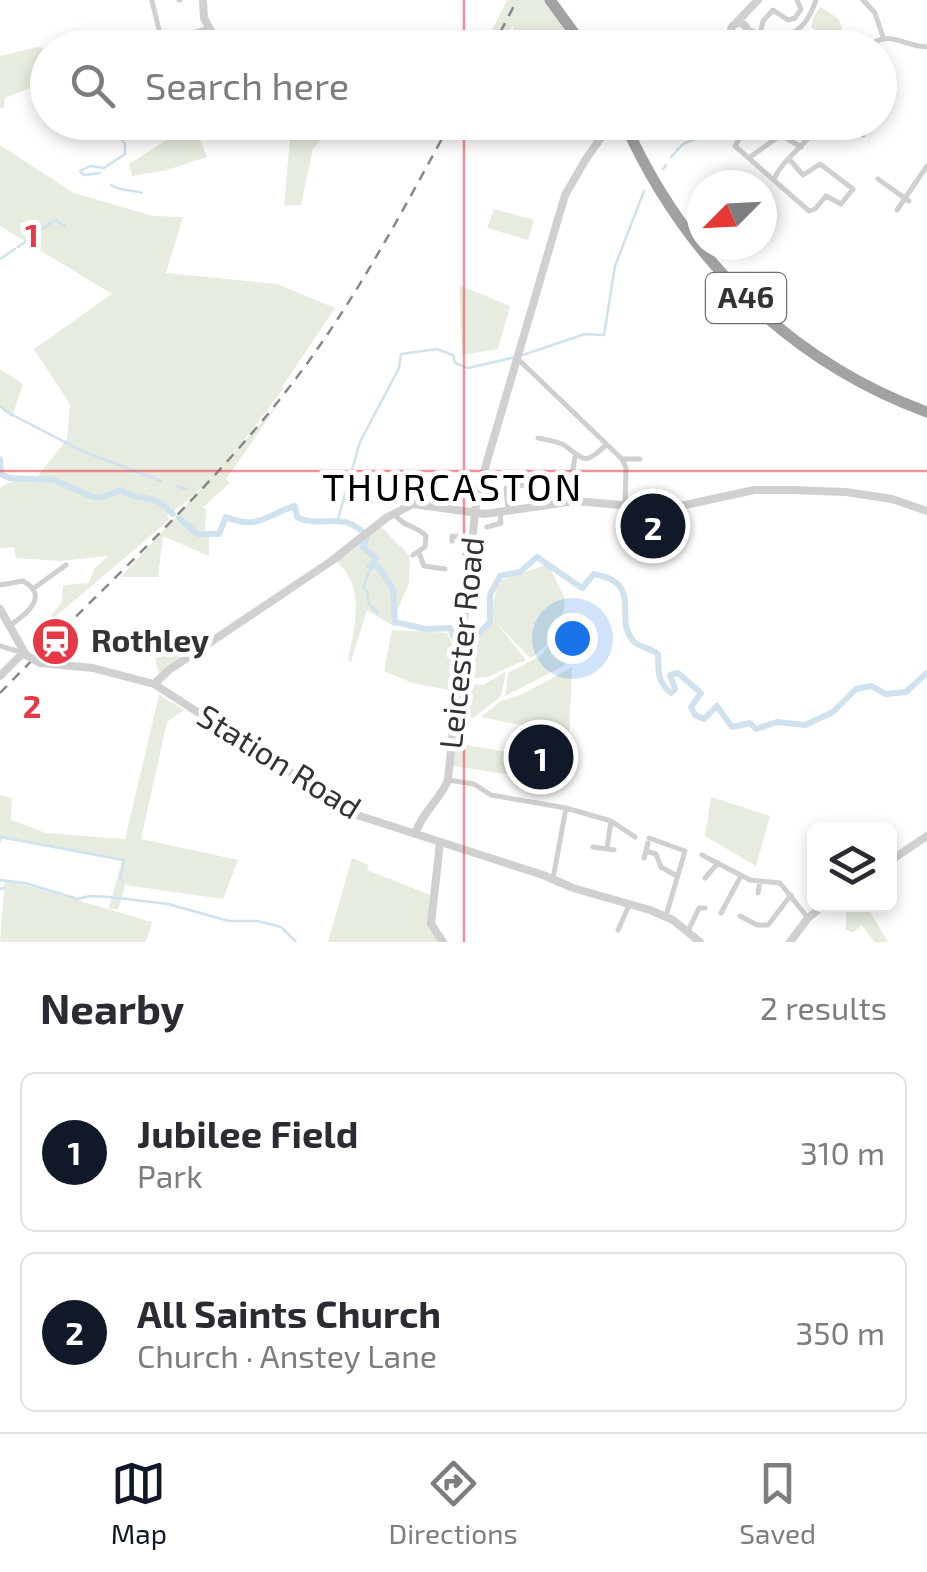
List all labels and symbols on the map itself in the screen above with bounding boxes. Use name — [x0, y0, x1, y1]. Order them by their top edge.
north arrow — [687, 170, 777, 260]
text: 1 — [25, 215, 39, 253]
road number: A46 — [706, 273, 786, 323]
district label: THURCASTON — [322, 463, 584, 509]
pin: 2 — [620, 488, 686, 564]
street label: Leicester Road — [430, 535, 490, 751]
your location — [547, 613, 598, 664]
station icon: Rothley — [30, 615, 82, 667]
place label: Rothley — [91, 620, 209, 659]
text: 2 — [23, 686, 41, 724]
street label: Station Road — [191, 695, 369, 826]
pin: 1 — [508, 720, 574, 794]

